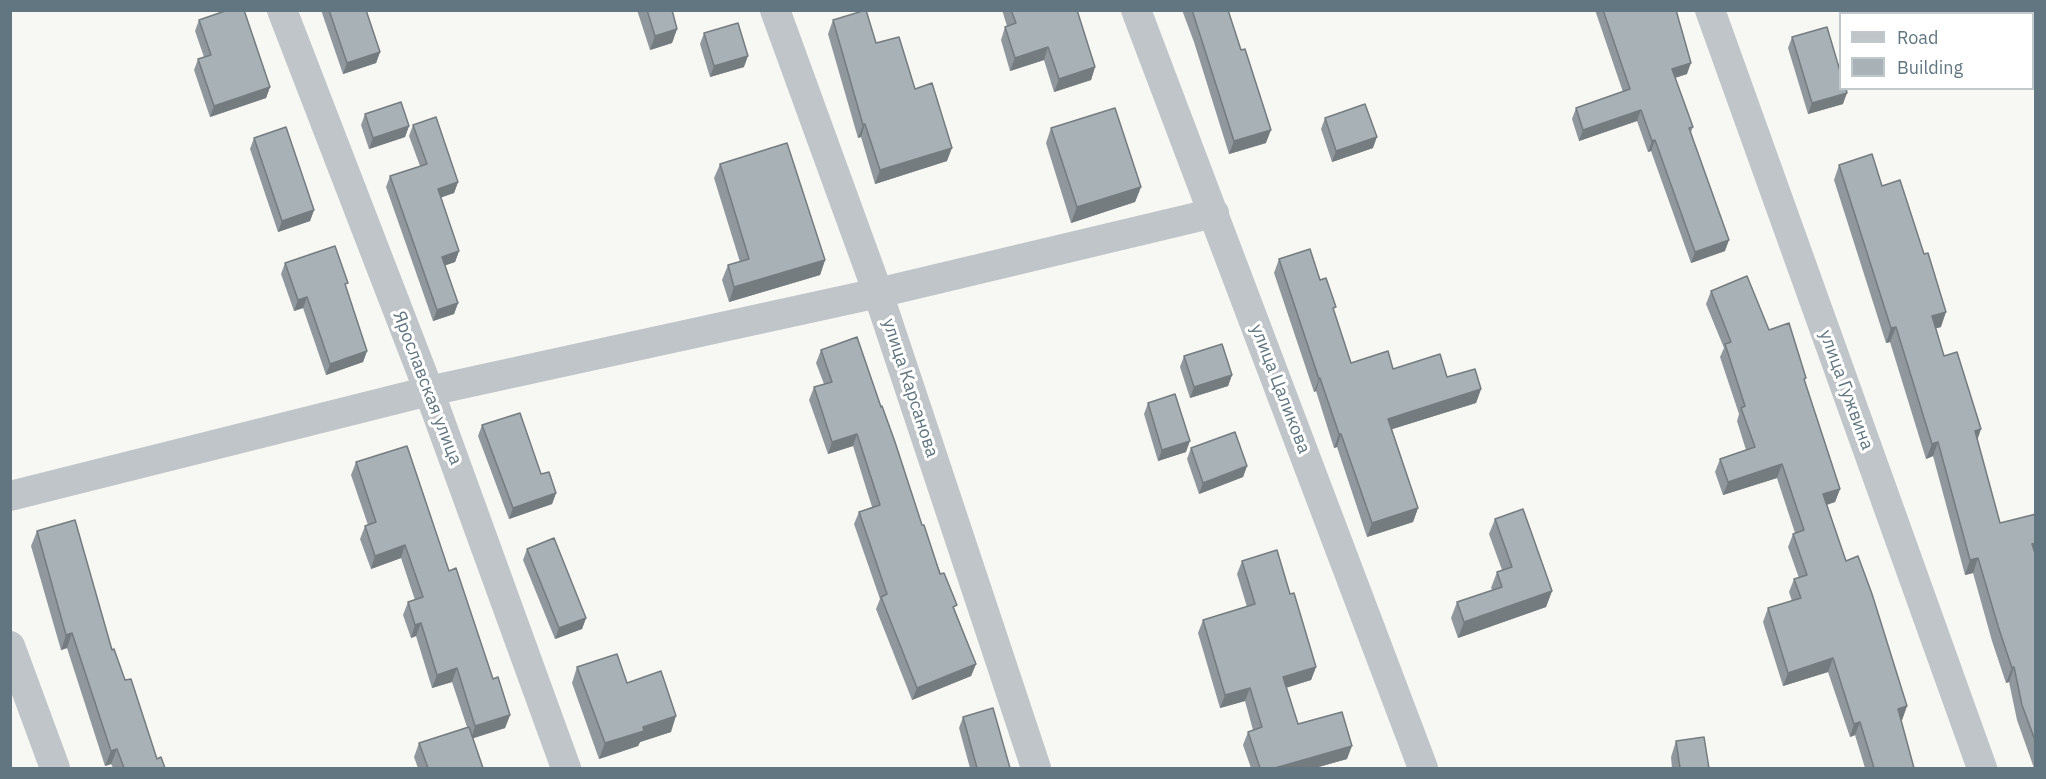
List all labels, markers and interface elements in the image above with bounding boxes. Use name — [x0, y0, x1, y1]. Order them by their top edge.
legend — [1839, 12, 2034, 90]
text: Road — [1897, 26, 1938, 49]
text: Building — [1897, 56, 1963, 79]
street label: Ярославская улица — [388, 308, 466, 468]
street label: улица Карсанова — [877, 316, 943, 460]
street label: улица Цаликова — [1245, 321, 1315, 457]
street label: улица Гужвина — [1814, 327, 1878, 453]

